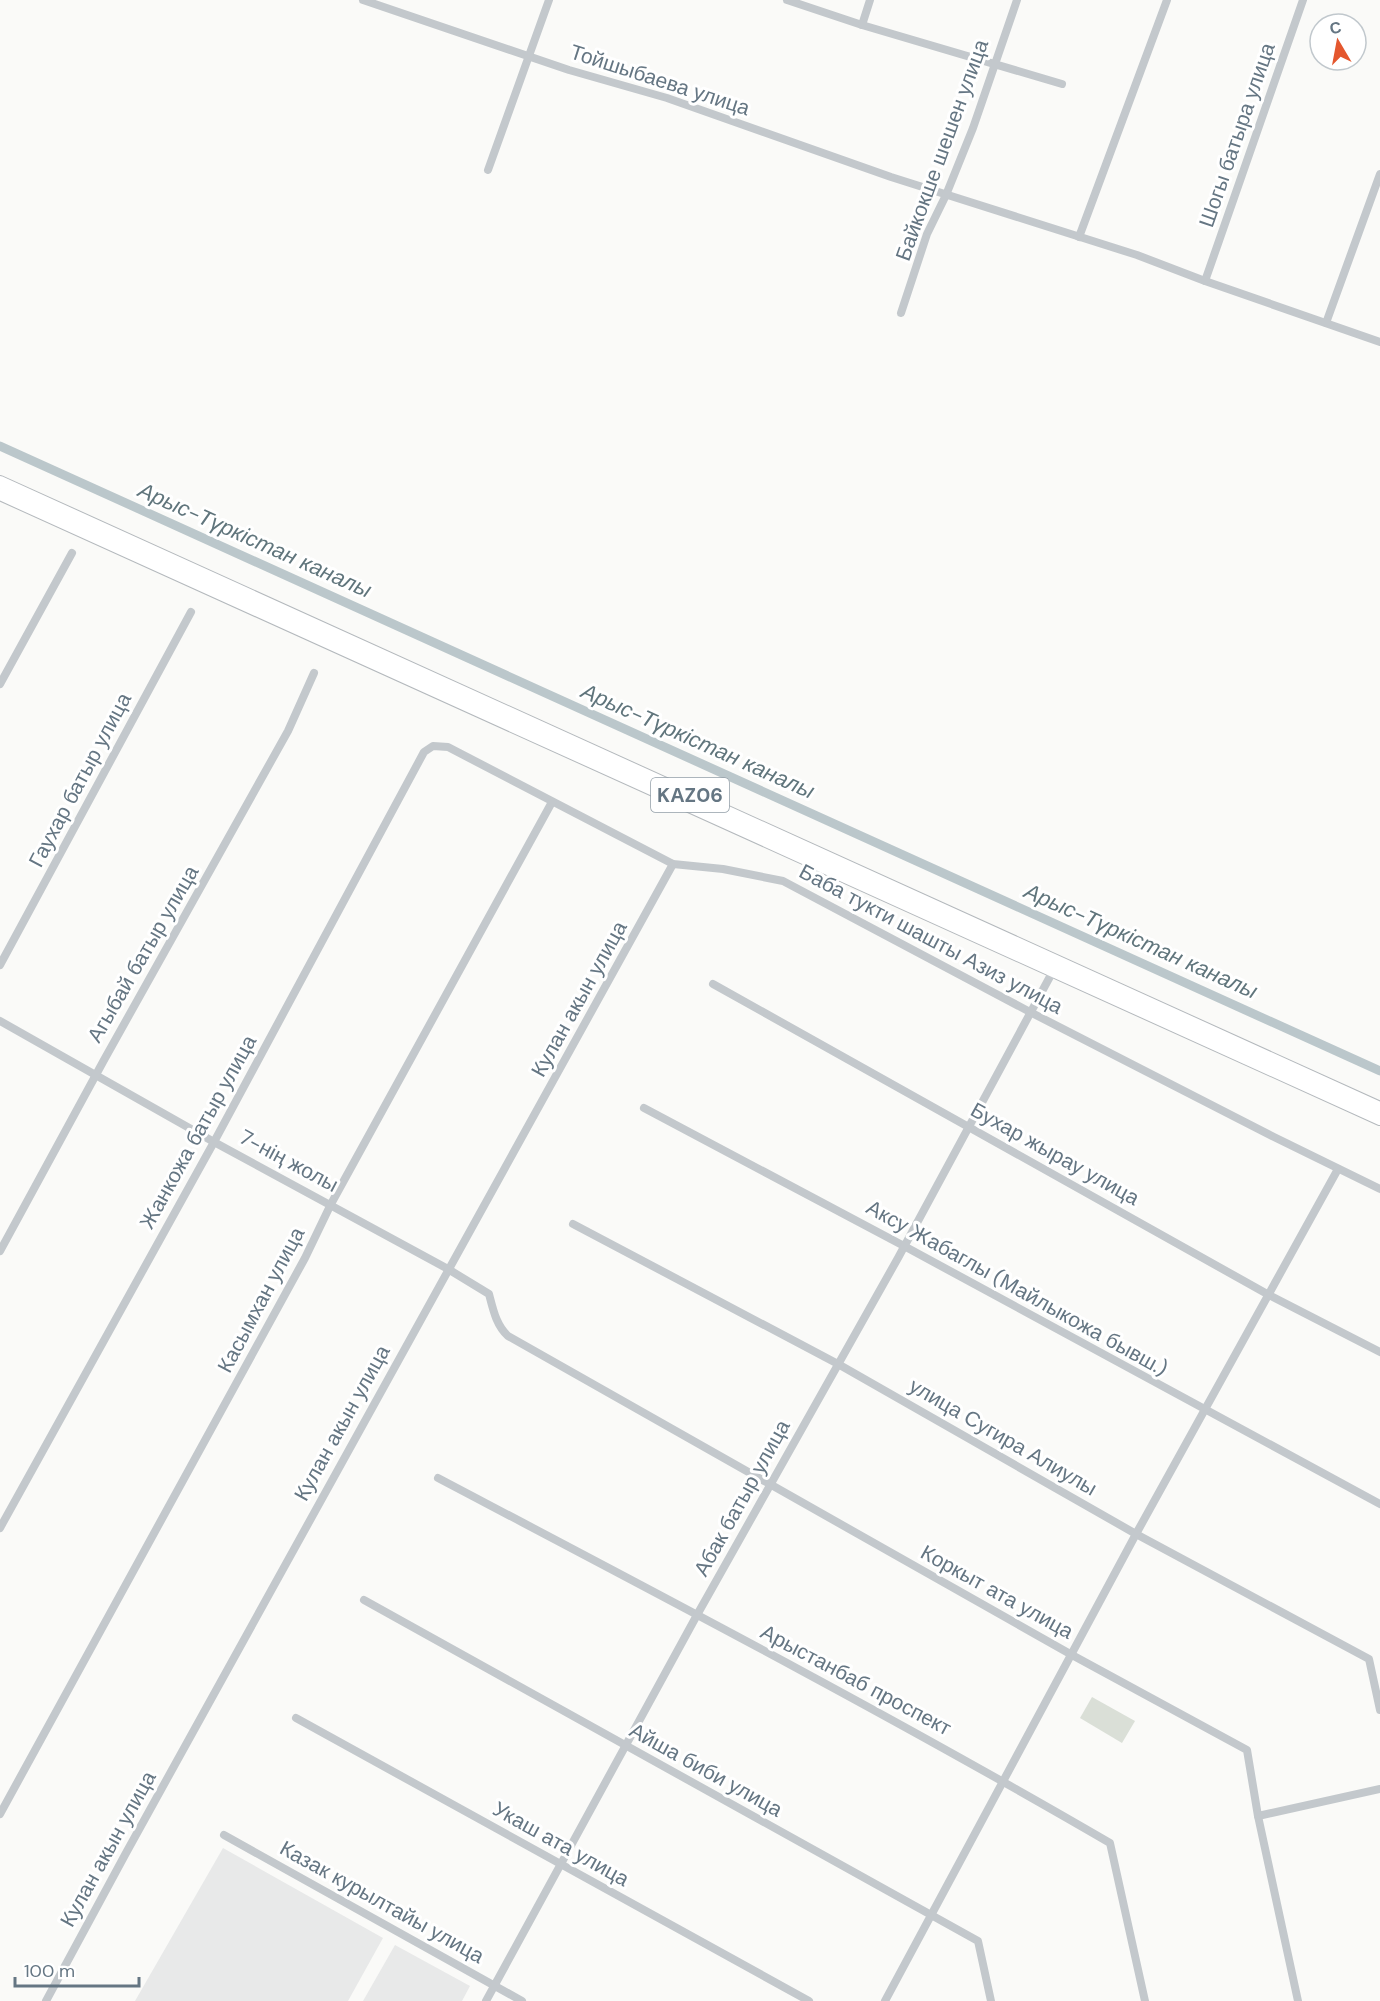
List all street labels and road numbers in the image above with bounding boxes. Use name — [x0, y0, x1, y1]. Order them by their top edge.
street label: Байкокше шешен улица — [889, 35, 995, 265]
street label: Тойшыбаева улица — [567, 38, 754, 122]
street label: Шогы батыра улица — [1192, 39, 1282, 231]
street label: Гаухар батыр улица — [22, 688, 138, 872]
road number: KАZ06 — [651, 778, 729, 812]
street label: Баба тукти шашты Азиз улица — [794, 857, 1068, 1021]
street label: Агыбай батыр улица — [81, 860, 205, 1048]
street label: Кулан акын улица — [525, 916, 634, 1082]
street label: Жанкожа батыр улица — [133, 1030, 263, 1234]
street label: Бухар жырау улица — [966, 1096, 1145, 1212]
street label: 7-нің жолы — [235, 1123, 343, 1199]
street label: Аксу Жабаглы (Майлыкожа бывш.) — [861, 1193, 1173, 1383]
street label: Касымхан улица — [211, 1222, 311, 1378]
street label: Кулан акын улица — [288, 1340, 397, 1506]
street label: улица Сугира Алиулы — [904, 1372, 1102, 1502]
street label: Абак батыр улица — [687, 1415, 797, 1581]
street label: Коркыт ата улица — [916, 1538, 1079, 1646]
street label: Арыстанбаб проспект — [756, 1618, 957, 1742]
street label: Айша биби улица — [625, 1716, 788, 1824]
street label: Кулан акын улица — [54, 1766, 163, 1932]
street label: Укаш ата улица — [488, 1795, 634, 1893]
street label: Казак курылтайы улица — [275, 1834, 489, 1970]

